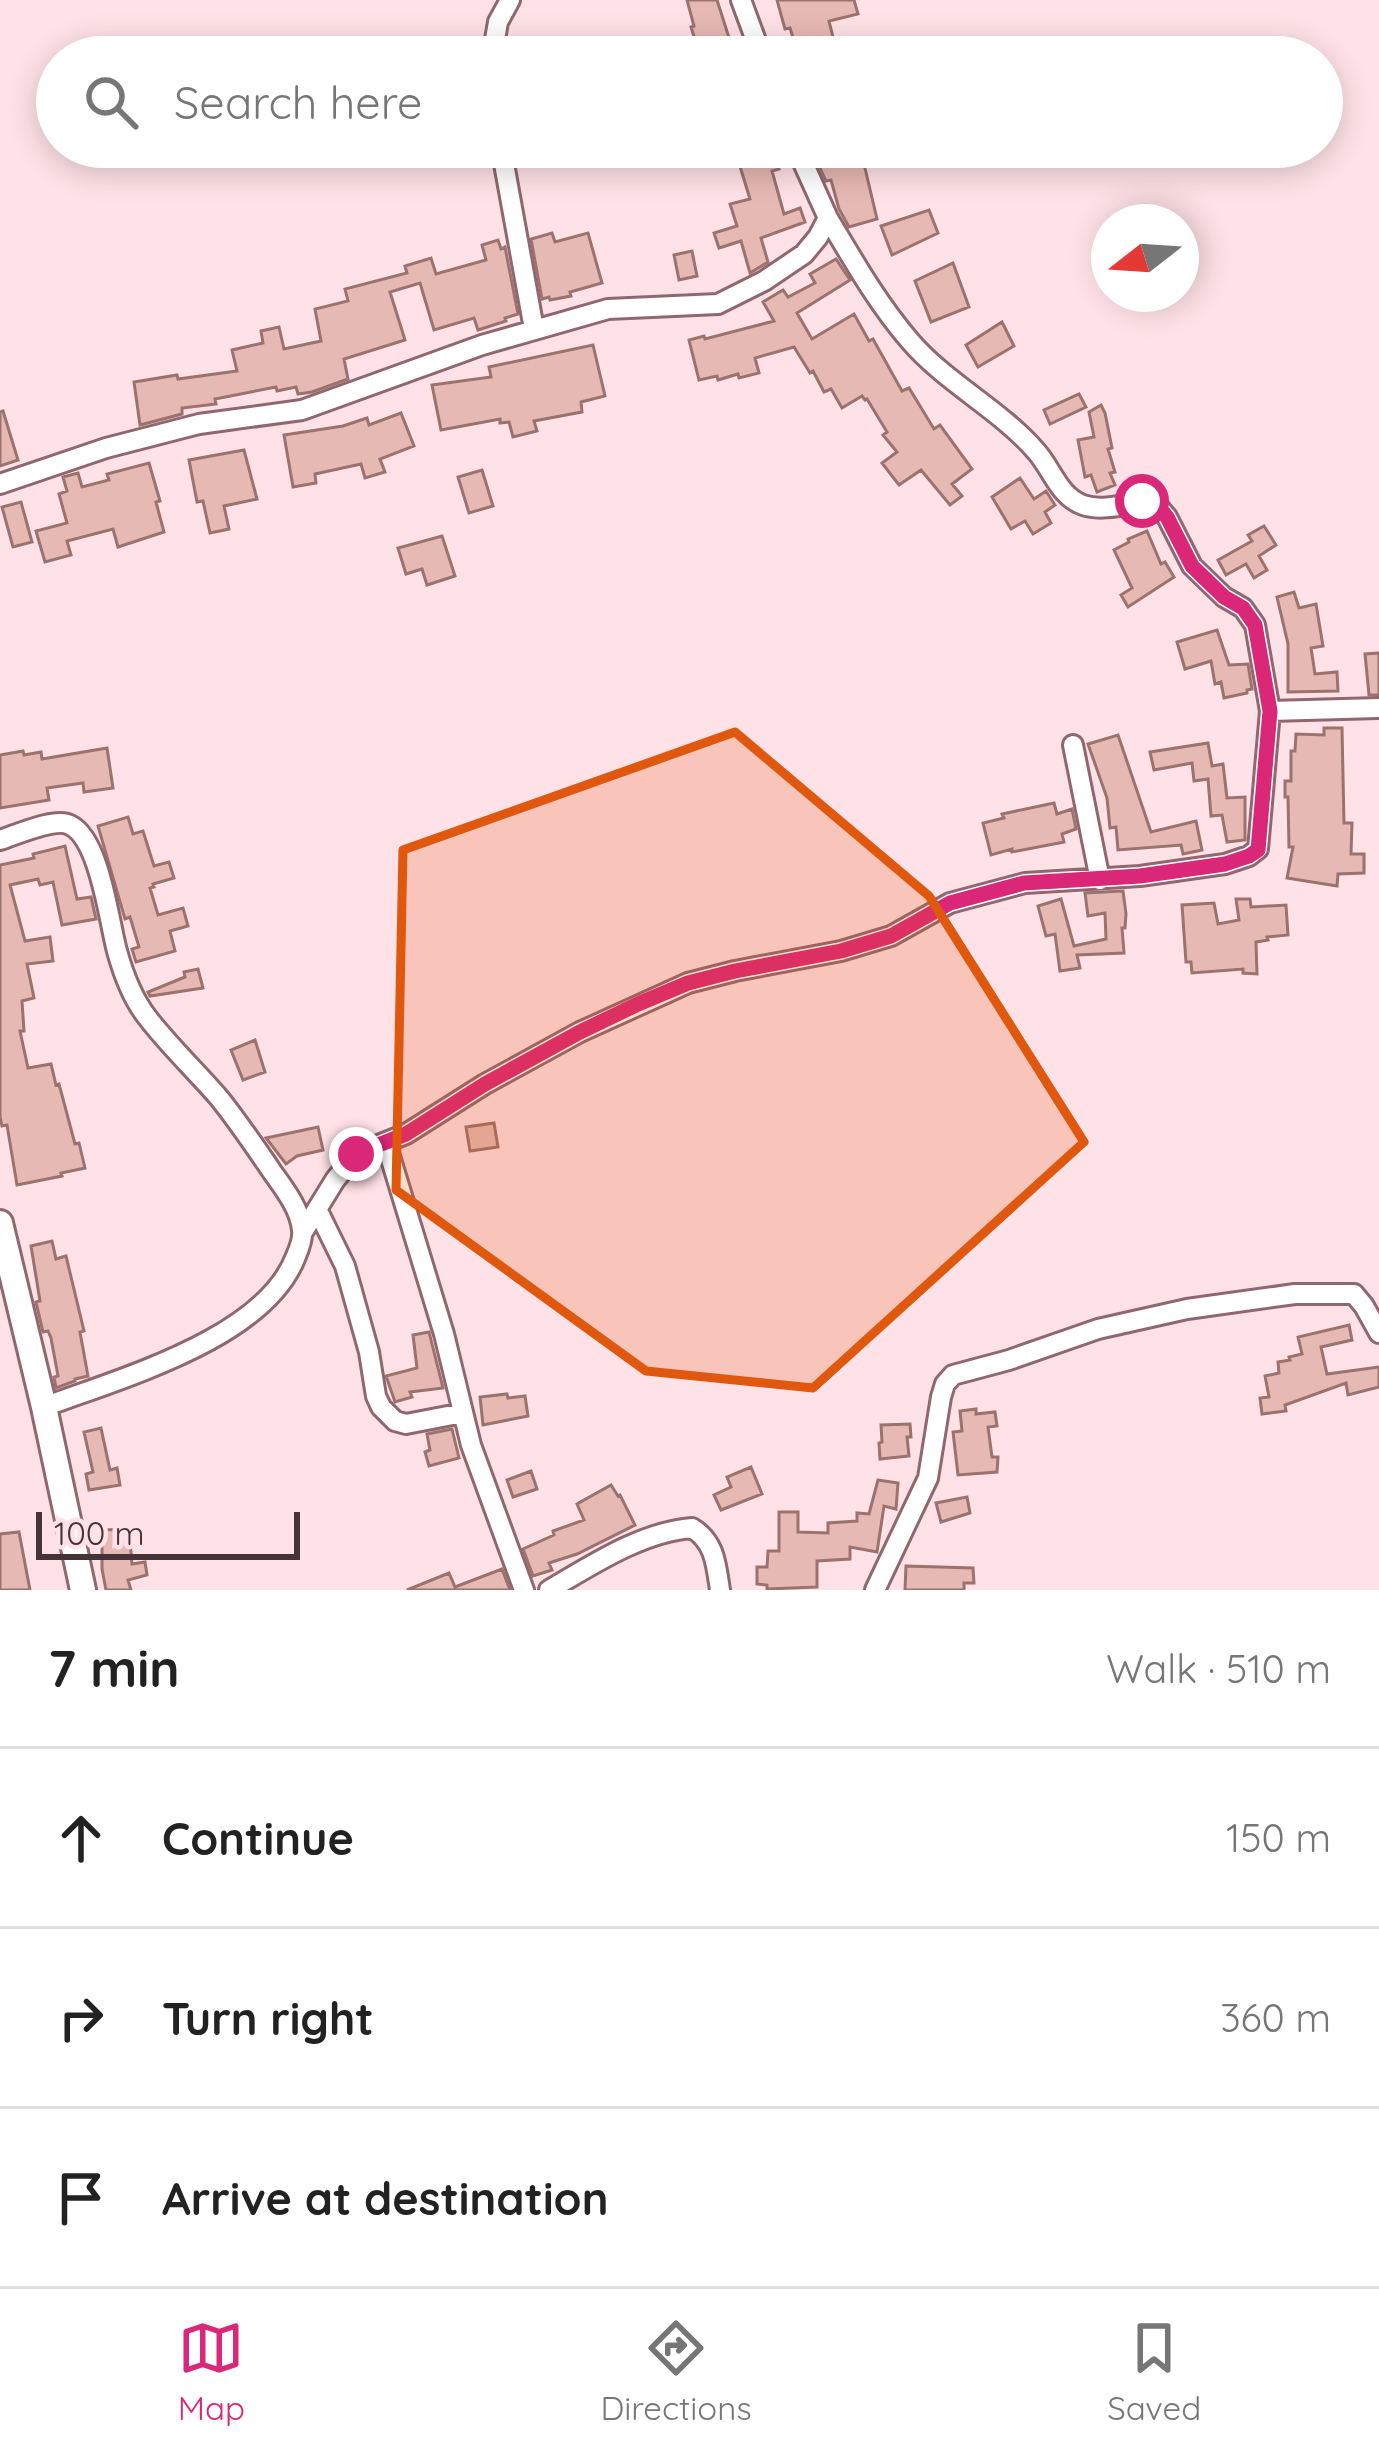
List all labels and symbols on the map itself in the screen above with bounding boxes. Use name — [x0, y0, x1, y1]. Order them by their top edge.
north arrow — [1091, 204, 1199, 312]
route start — [1115, 474, 1169, 528]
route end — [329, 1127, 383, 1181]
scale bar — [36, 1506, 300, 1559]

